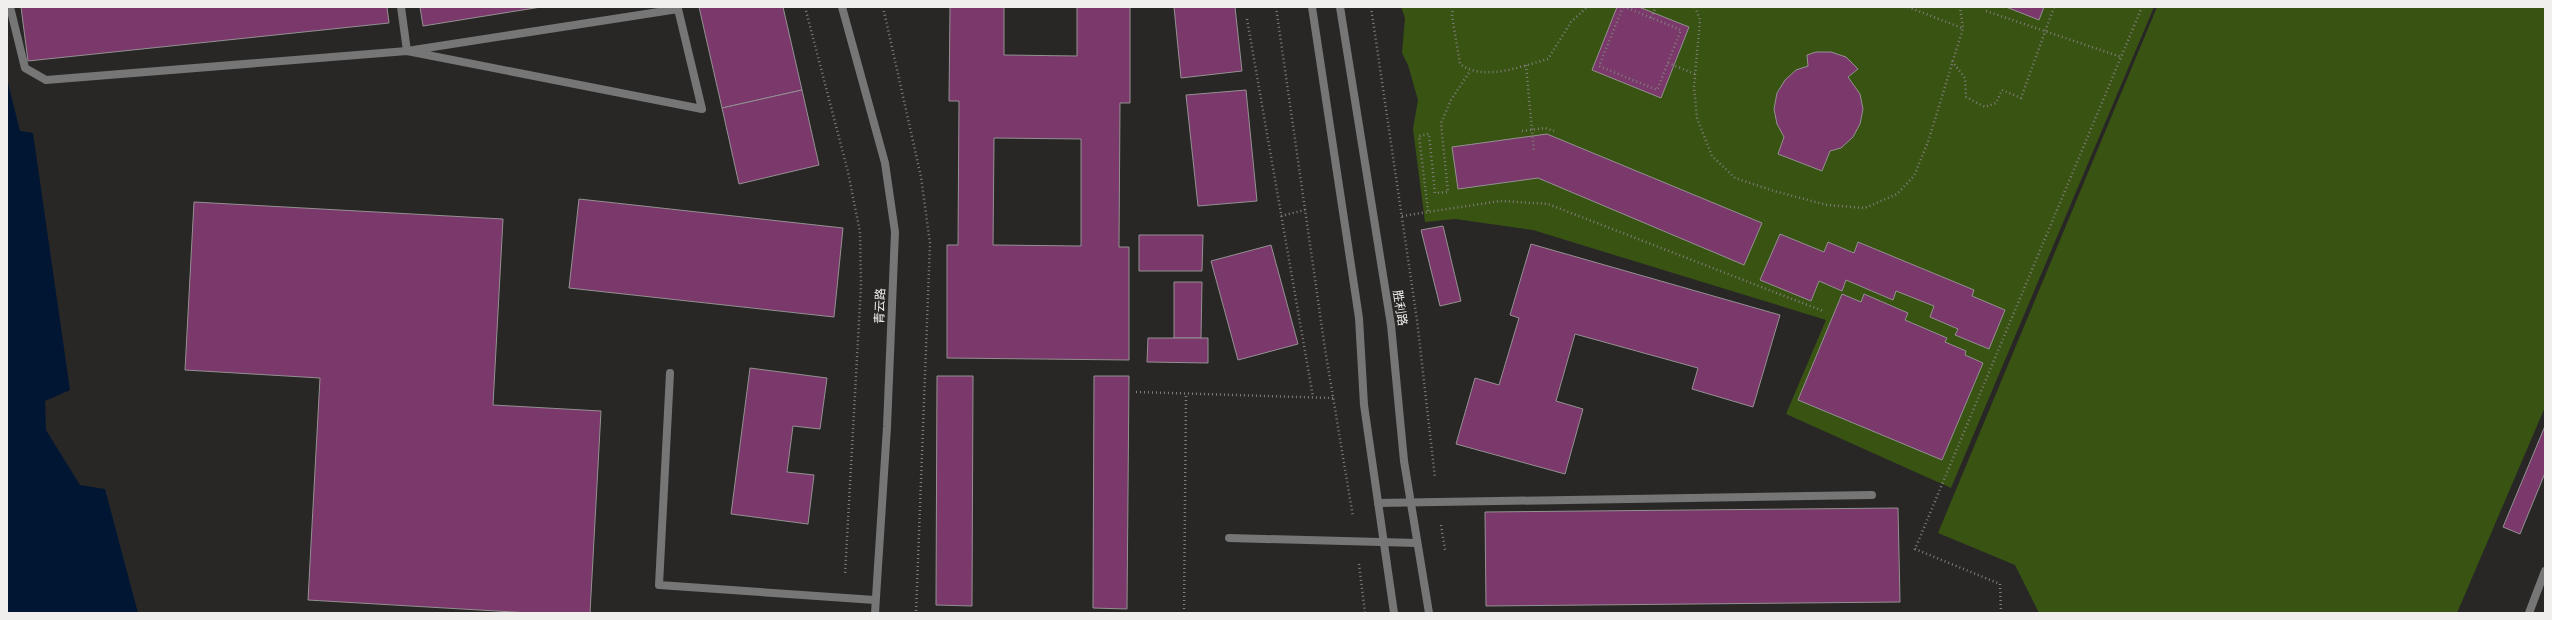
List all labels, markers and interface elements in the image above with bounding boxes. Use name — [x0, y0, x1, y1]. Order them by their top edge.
street label: 青云路 — [872, 288, 888, 324]
street label: 胜利路 — [1390, 289, 1410, 327]

